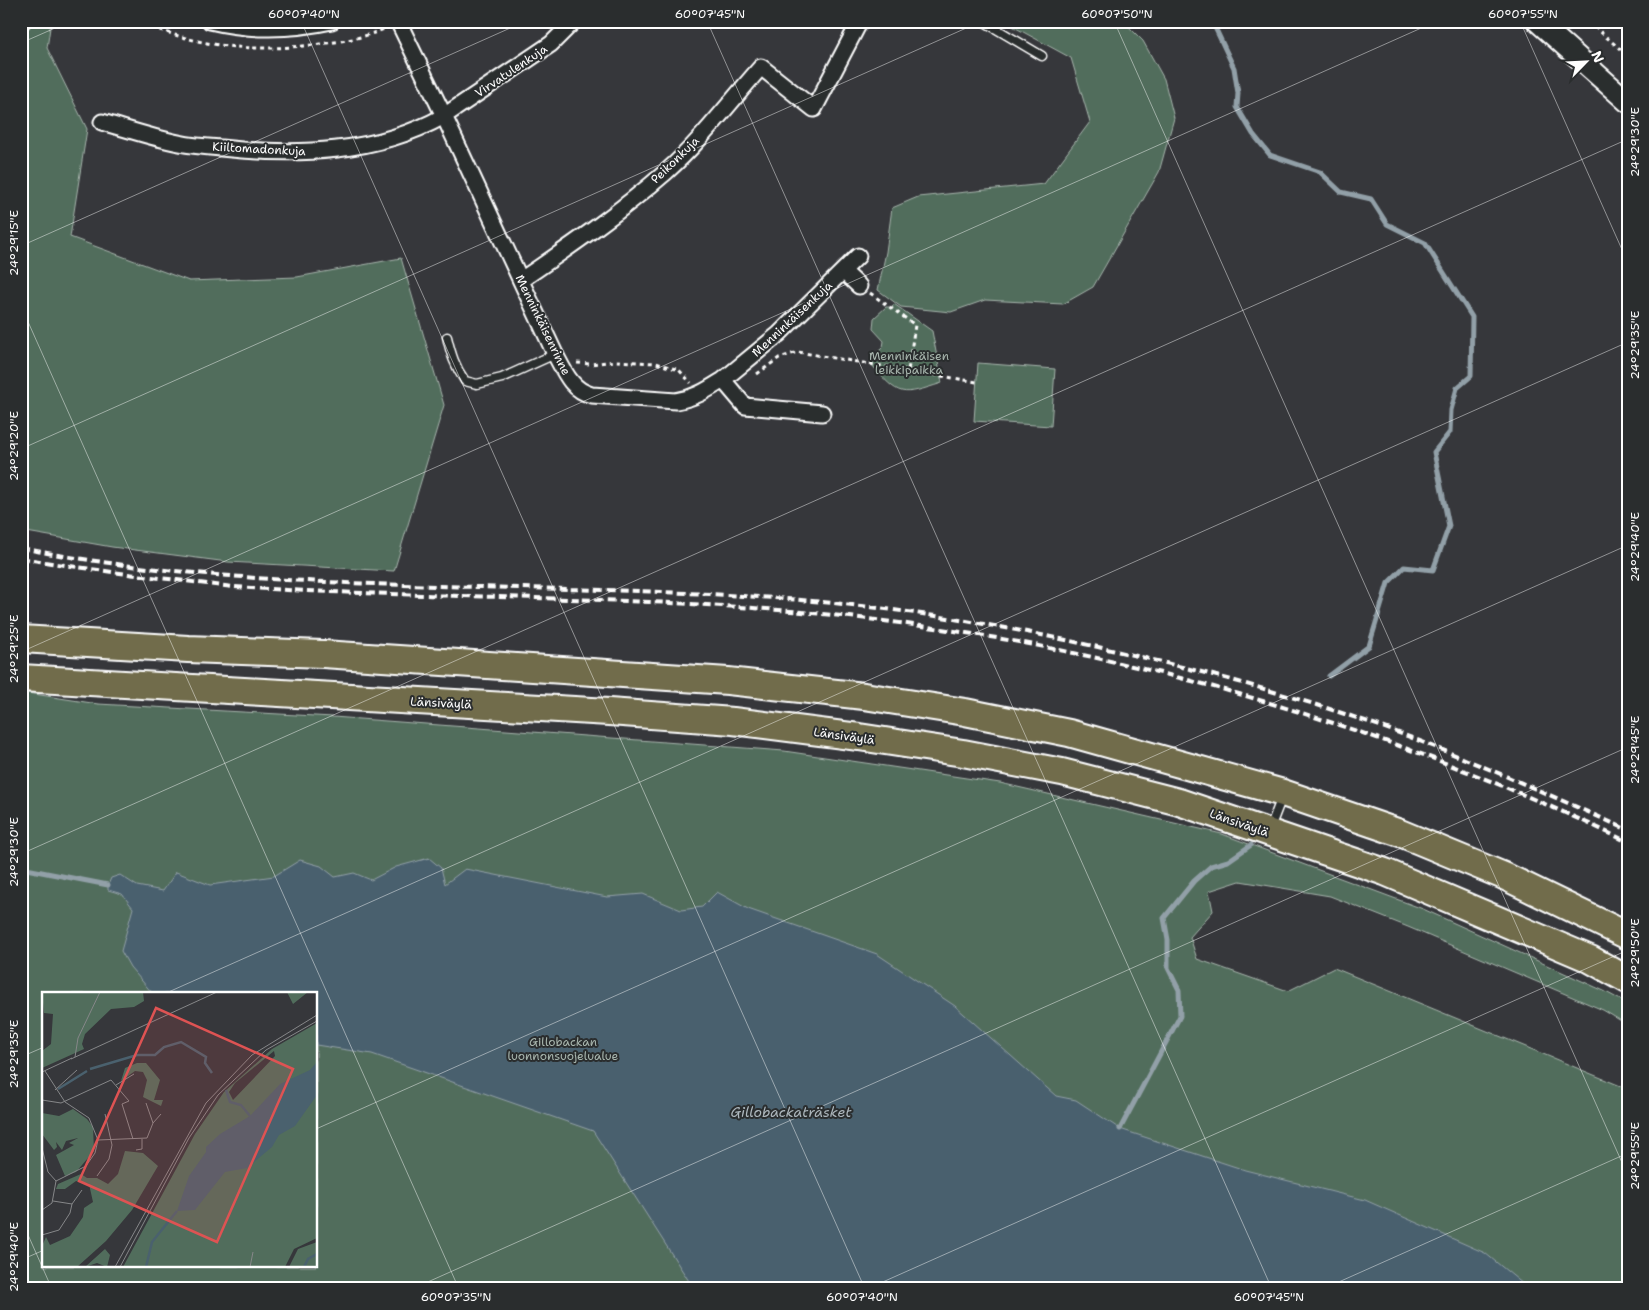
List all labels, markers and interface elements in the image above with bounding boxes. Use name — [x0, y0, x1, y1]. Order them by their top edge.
text: 60°07'40"N — [268, 6, 340, 22]
text: 60°07'45"N — [675, 6, 745, 22]
text: 60°07'50"N — [1081, 6, 1153, 22]
text: 60°07'55"N — [1488, 6, 1558, 22]
north arrow — [1562, 38, 1612, 88]
street label: Virvatulenkuja — [472, 41, 551, 101]
text: N — [1587, 48, 1608, 65]
text: 24°29'30"E — [1627, 107, 1643, 177]
street label: Peikonkuja — [647, 133, 703, 187]
street label: Kiiltomadonkuja — [212, 139, 307, 159]
text: 24°29'15"E — [6, 210, 22, 276]
street label: Menninkäisenrinne — [512, 272, 574, 378]
street label: Menninkäisenkuja — [748, 277, 836, 360]
text: 24°29'35"E — [1627, 311, 1643, 379]
park label: Menninkäisen leikkipaikka — [869, 348, 949, 378]
text: 24°29'20"E — [6, 411, 22, 481]
text: 24°29'40"E — [1627, 512, 1643, 582]
text: 24°29'25"E — [6, 615, 22, 683]
street label: Länsiväylä — [410, 693, 473, 713]
text: 24°29'45"E — [1627, 716, 1643, 784]
street label: Länsiväylä — [812, 724, 876, 748]
street label: Länsiväylä — [1207, 805, 1271, 841]
text: 24°29'30"E — [6, 817, 22, 887]
text: 24°29'50"E — [1627, 918, 1643, 988]
inset map — [42, 992, 318, 1268]
text: 24°29'35"E — [6, 1020, 22, 1088]
park label: Gillobackan luonnonsuojelualue — [508, 1034, 619, 1064]
water label: Gillobackaträsket — [730, 1103, 852, 1121]
text: 24°29'55"E — [1627, 1122, 1643, 1190]
text: 24°29'40"E — [6, 1222, 22, 1292]
text: 60°07'35"N — [421, 1289, 491, 1305]
text: 60°07'40"N — [826, 1289, 898, 1305]
text: 60°07'45"N — [1234, 1289, 1304, 1305]

